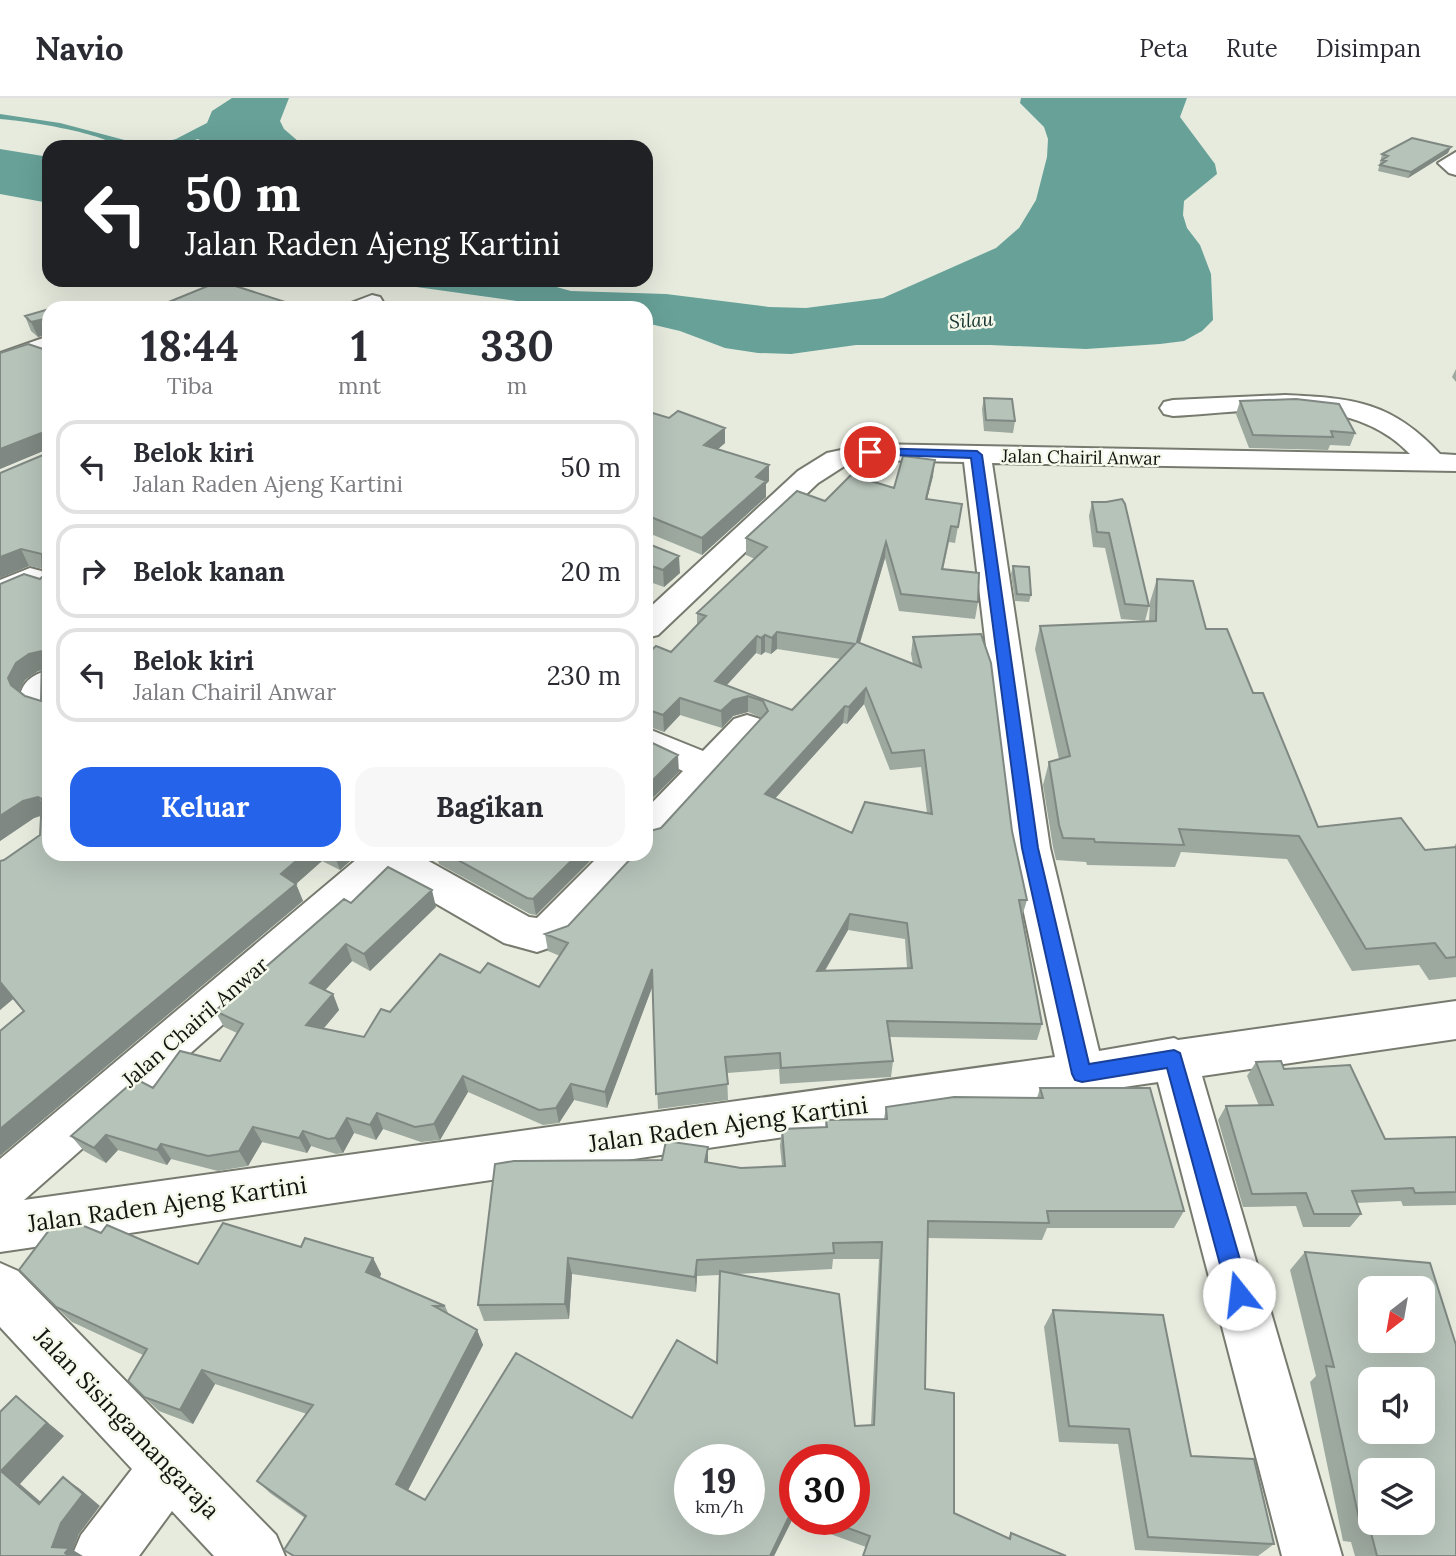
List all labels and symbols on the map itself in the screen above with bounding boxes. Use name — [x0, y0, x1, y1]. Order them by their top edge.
water label: Silau — [948, 306, 994, 334]
pin — [840, 422, 900, 482]
street label: Jalan Chairil Anwar — [1000, 444, 1161, 470]
street label: Jalan Chairil Anwar — [115, 951, 274, 1094]
street label: Jalan Raden Ajeng Kartini — [585, 1089, 870, 1159]
street label: Jalan Raden Ajeng Kartini — [24, 1169, 309, 1239]
position arrow — [1202, 1257, 1276, 1331]
north arrow — [1358, 1276, 1435, 1353]
street label: Jalan Sisingamangaraja — [27, 1320, 227, 1525]
speed limit sign: 30 — [779, 1444, 870, 1535]

